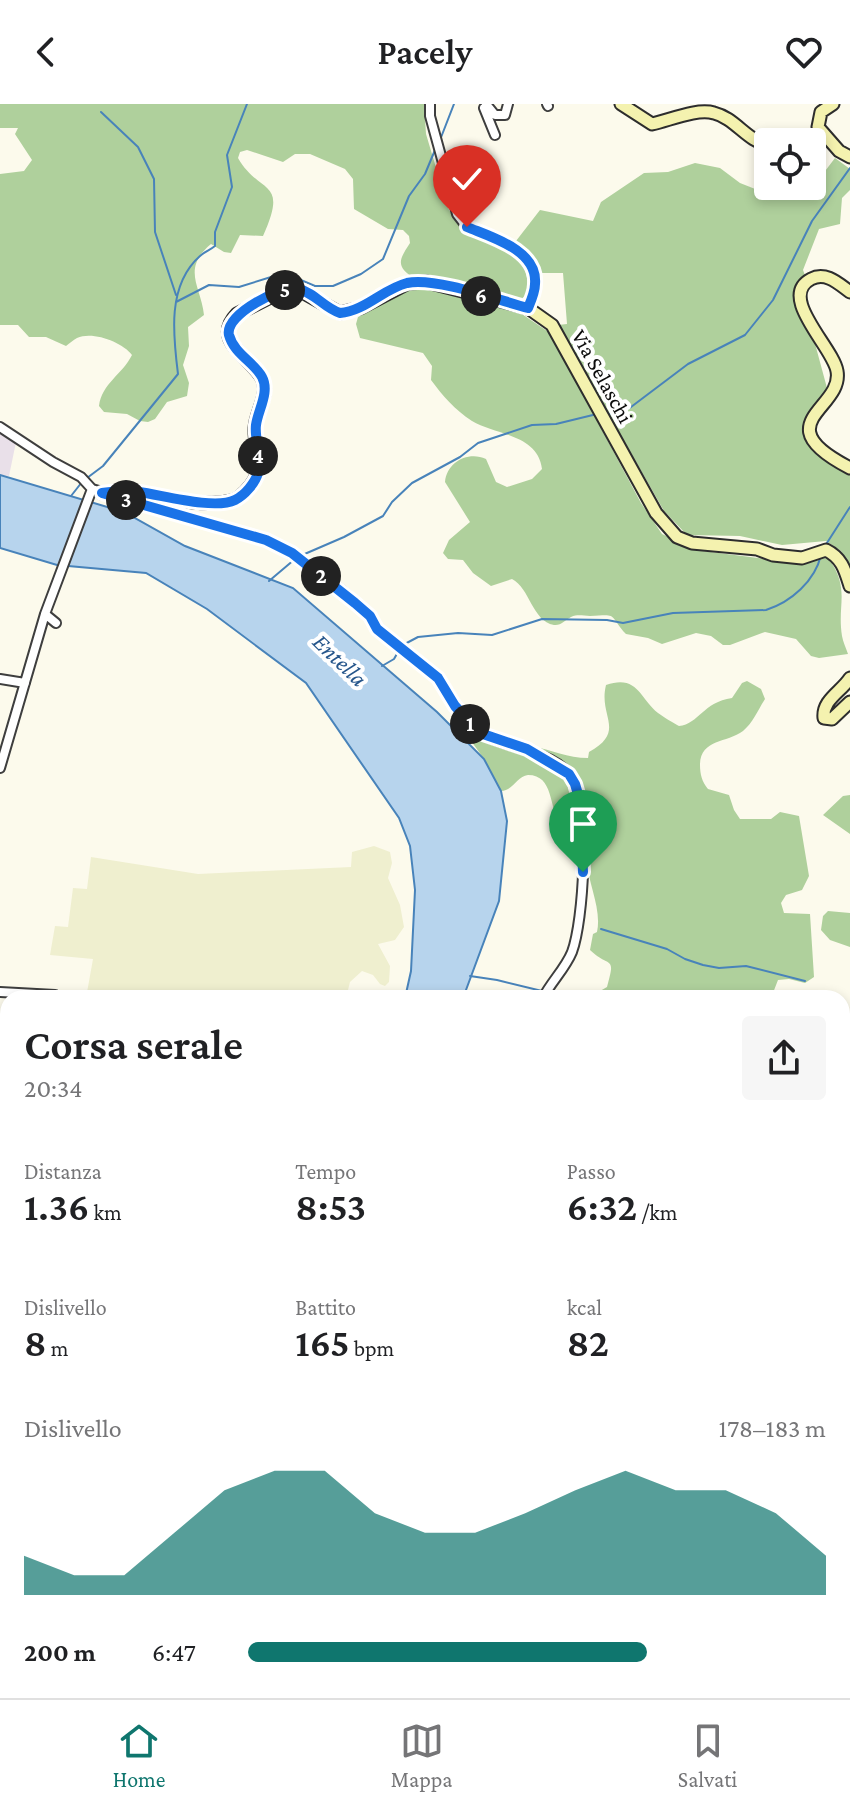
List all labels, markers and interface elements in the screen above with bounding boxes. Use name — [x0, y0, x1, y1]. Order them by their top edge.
icon: back — [24, 30, 68, 74]
icon: heart — [782, 30, 826, 74]
text: Pacely — [378, 32, 473, 72]
map controls — [754, 128, 826, 200]
button: locate — [754, 128, 826, 200]
pin — [433, 145, 501, 227]
icon: check — [445, 157, 489, 201]
pin: 5 — [265, 270, 305, 310]
pin: 6 — [461, 276, 501, 316]
text: 5 — [280, 277, 290, 302]
text: 6 — [475, 283, 487, 308]
street label: Via Selaschi — [567, 325, 639, 428]
pin: 4 — [238, 436, 278, 476]
text: 4 — [252, 443, 264, 468]
pin: 3 — [106, 480, 146, 520]
text: 3 — [121, 487, 131, 512]
pin: 2 — [301, 556, 341, 596]
text: 2 — [315, 563, 327, 588]
water label: Entella — [308, 628, 373, 692]
pin: 1 — [450, 704, 490, 744]
text: 1 — [466, 711, 474, 736]
pin — [549, 790, 617, 872]
icon: arrive — [561, 802, 605, 846]
button: share — [742, 1016, 826, 1100]
text: Corsa serale — [24, 1020, 243, 1068]
text: 20:34 — [24, 1074, 83, 1103]
text: Distanza — [24, 1159, 102, 1184]
text: Tempo — [295, 1159, 356, 1184]
text: Passo — [567, 1159, 616, 1184]
text: 1.36 — [24, 1184, 89, 1229]
text: 8:53 — [295, 1184, 366, 1229]
text: 6:32 — [567, 1184, 637, 1229]
text: km — [89, 1200, 122, 1225]
text: /km — [637, 1200, 677, 1225]
text: Dislivello — [24, 1295, 107, 1320]
text: Battito — [295, 1295, 356, 1320]
text: kcal — [567, 1295, 602, 1320]
text: 8 — [24, 1320, 47, 1365]
text: 165 — [295, 1320, 350, 1365]
text: 82 — [567, 1320, 609, 1365]
text: m — [47, 1336, 68, 1361]
text: bpm — [350, 1336, 394, 1361]
text: Dislivello — [24, 1414, 122, 1443]
text: 178–183 m — [719, 1414, 826, 1443]
text: 200 m — [24, 1638, 96, 1667]
text: 6:47 — [152, 1638, 196, 1667]
tab: Home — [113, 1719, 165, 1792]
tab: Mappa — [391, 1719, 452, 1792]
tab: Salvati — [678, 1719, 737, 1792]

